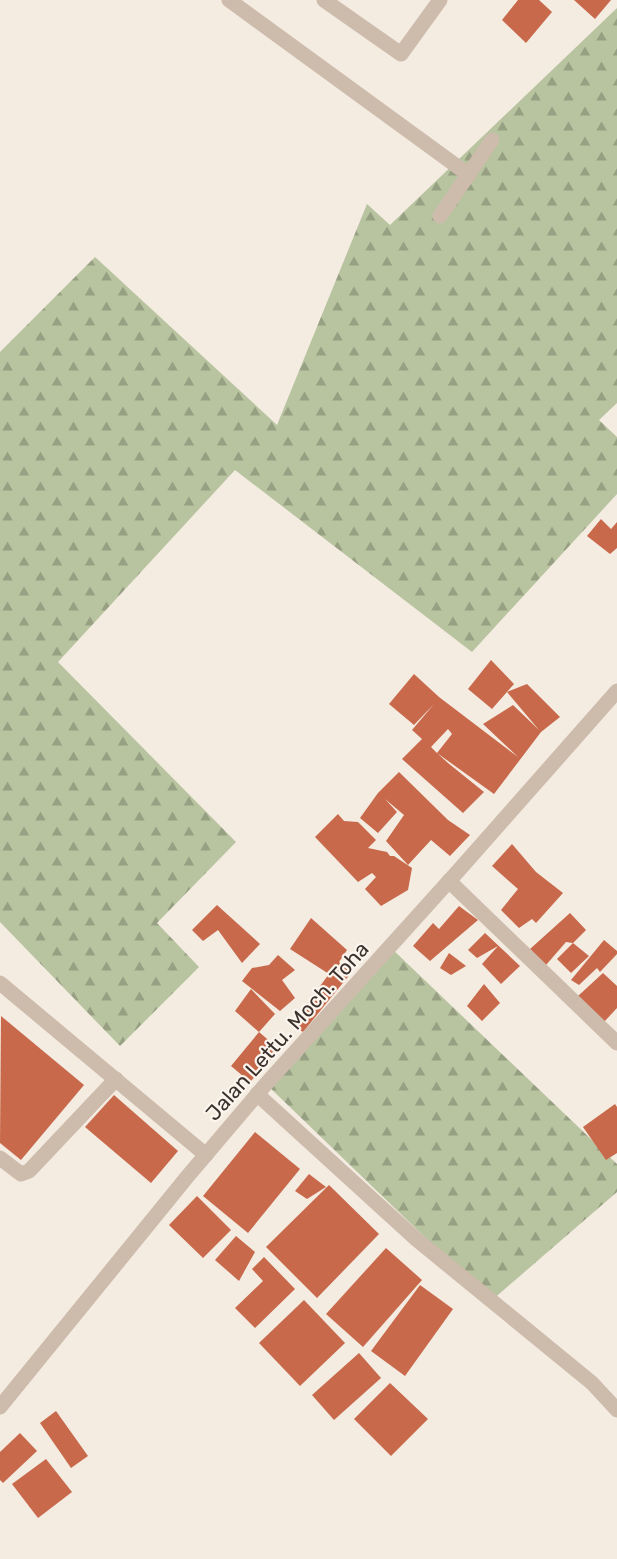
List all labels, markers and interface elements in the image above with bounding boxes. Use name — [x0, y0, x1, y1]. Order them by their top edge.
street label: Jalan Lettu. Moch. Toha — [200, 937, 374, 1125]

